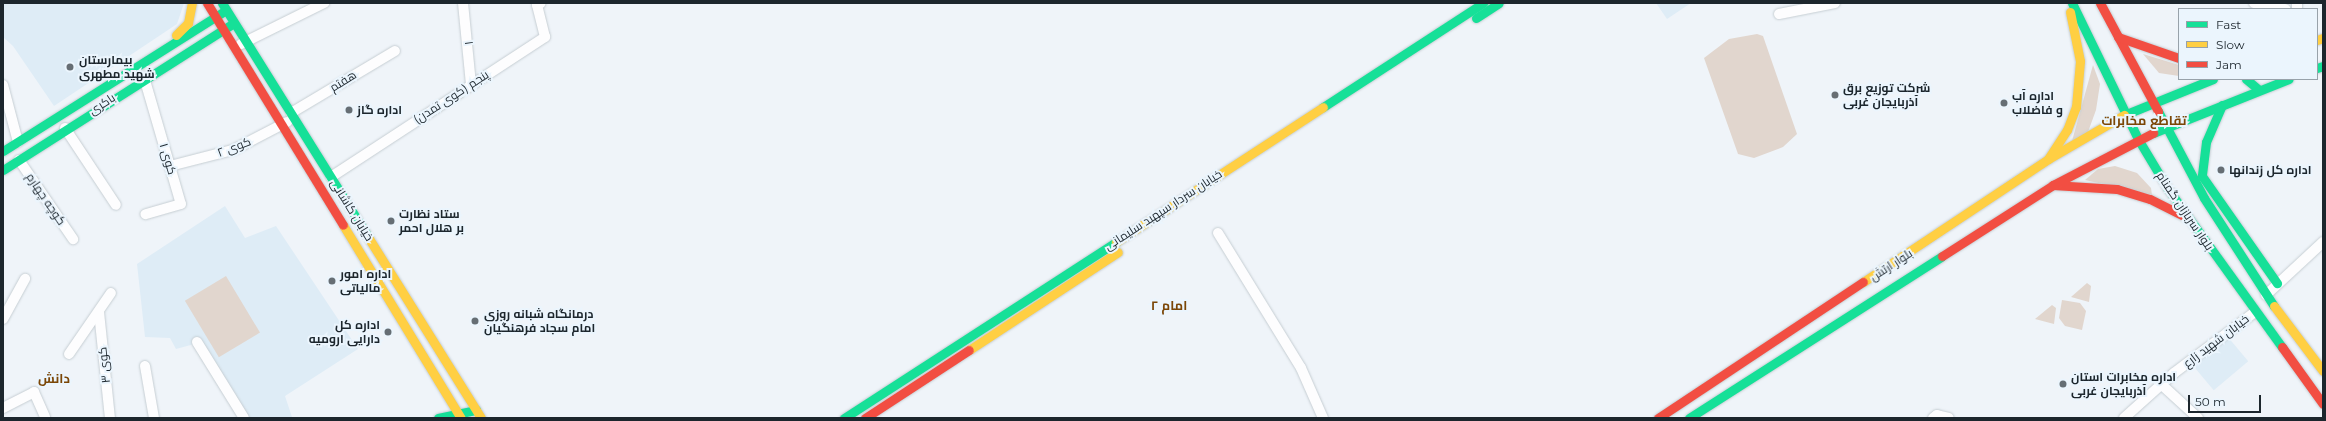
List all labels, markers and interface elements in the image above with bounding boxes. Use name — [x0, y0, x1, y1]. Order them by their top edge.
legend — [2178, 8, 2318, 80]
text: Fast — [2216, 17, 2241, 32]
text: Slow — [2216, 37, 2245, 52]
street label: ۱ — [462, 40, 476, 46]
place label: بیمارستان شهید مطهری — [79, 53, 155, 81]
text: Jam — [2216, 57, 2242, 72]
marker: بیمارستان شهید مطهری — [64, 61, 76, 73]
street label: هفتم — [327, 67, 359, 95]
street label: پنجم (کوی تمدن) — [411, 67, 491, 127]
place label: شرکت توزیع برق آذربایجان غربی — [1843, 81, 1930, 109]
place label: اداره آب و فاضلاب — [2012, 89, 2063, 117]
street label: باکری — [86, 90, 118, 118]
marker: شرکت توزیع برق آذربایجان غربی — [1830, 90, 1840, 100]
marker: اداره آب و فاضلاب — [1999, 98, 2009, 108]
place label: اداره گاز — [357, 103, 402, 117]
marker: اداره گاز — [344, 105, 354, 115]
district label: تقاطع مخابرات — [2101, 112, 2187, 128]
street label: کوی ۲ — [215, 134, 253, 160]
street label: کوی ۱ — [156, 142, 180, 176]
place label: اداره کل زندانها — [2229, 163, 2311, 177]
marker: اداره کل زندانها — [2216, 165, 2226, 175]
street label: خیابان سردار سپهبد سلیمانی — [1102, 167, 1224, 253]
street label: بلوار سربازان گمنام — [2153, 169, 2217, 253]
street label: کوچه چهارم — [23, 170, 69, 228]
street label: خیابان کاشانی — [327, 177, 377, 243]
place label: ستاد نظارت بر هلال احمر — [399, 207, 464, 235]
marker: ستاد نظارت بر هلال احمر — [386, 216, 396, 226]
street label: بلوار ارتش — [1867, 246, 1915, 284]
place label: اداره امور مالیاتی — [340, 267, 391, 295]
marker: اداره امور مالیاتی — [327, 276, 337, 286]
district label: امام ۲ — [1151, 297, 1187, 313]
place label: درمانگاه شبانه روزی امام سجاد فرهنگیان — [484, 307, 595, 335]
street label: خیابان شهید زارع — [2180, 312, 2252, 370]
marker: درمانگاه شبانه روزی امام سجاد فرهنگیان — [469, 315, 481, 327]
place label: اداره کل دارایی ارومیه — [309, 318, 380, 346]
marker: اداره کل دارایی ارومیه — [383, 327, 393, 337]
street label: کوی ۳ — [95, 346, 113, 384]
district label: دانش — [38, 370, 70, 386]
place label: اداره مخابرات استان آذربایجان غربی — [2071, 370, 2176, 398]
marker: اداره مخابرات استان آذربایجان غربی — [2058, 379, 2068, 389]
scale bar — [2190, 387, 2263, 413]
text: 50 m — [2195, 394, 2226, 409]

